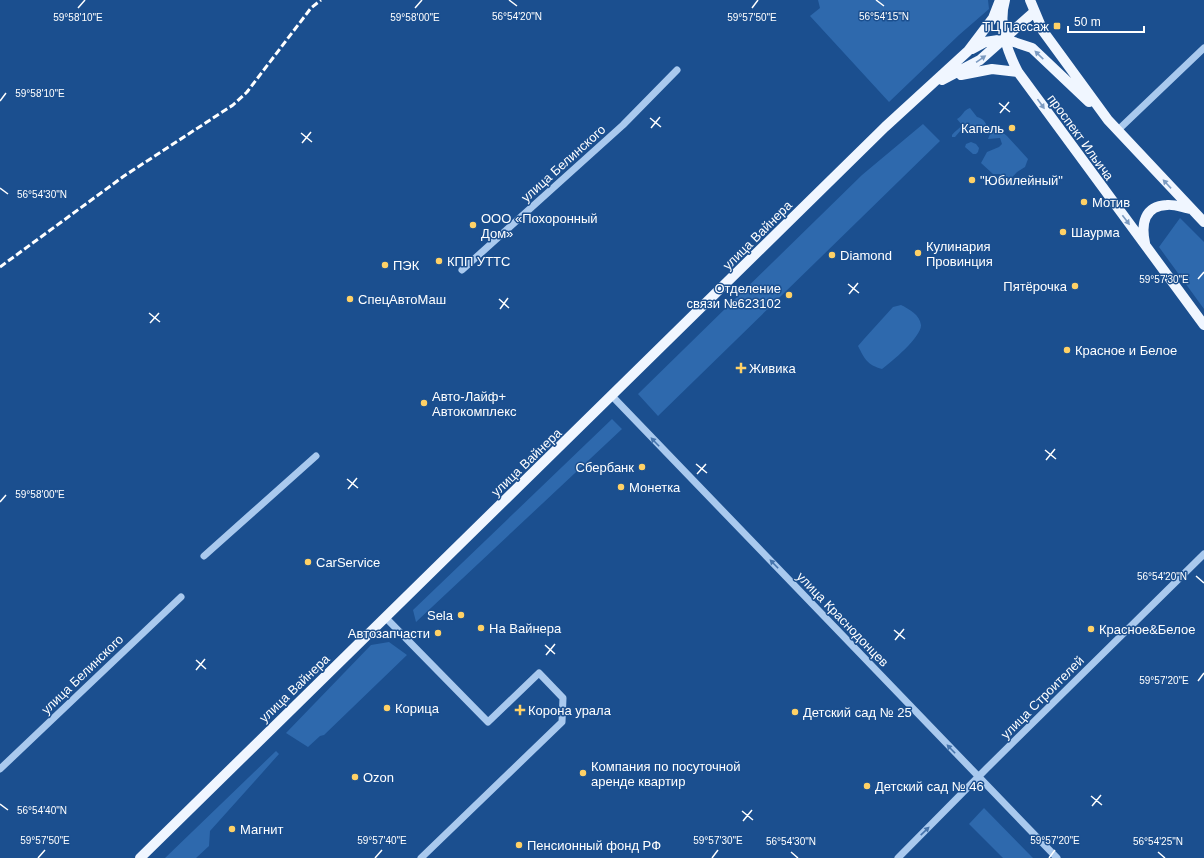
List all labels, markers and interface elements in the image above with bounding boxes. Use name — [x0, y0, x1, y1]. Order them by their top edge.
scale bar — [1068, 8, 1144, 34]
text: 56°54'20"N — [492, 11, 542, 22]
text: 56°54'15"N — [859, 11, 909, 22]
text: 59°58'10"E — [53, 12, 103, 23]
text: 59°58'00"E — [390, 12, 440, 23]
text: 59°57'50"E — [727, 12, 777, 23]
text: 50 m — [1074, 15, 1101, 29]
place label: ТЦ Пассаж — [982, 19, 1049, 34]
marker: ТЦ Пассаж — [1052, 21, 1062, 31]
one-way arrow — [1034, 50, 1044, 59]
one-way arrow — [976, 55, 986, 63]
text: 59°58'10"E — [15, 88, 65, 99]
street label: проспект Ильича — [1044, 91, 1117, 184]
one-way arrow — [1037, 98, 1045, 109]
place label: Капель — [961, 121, 1004, 136]
street label: улица Белинского — [518, 122, 608, 205]
marker: Капель — [1007, 123, 1017, 133]
place label: "Юбилейный" — [980, 173, 1063, 188]
marker: "Юбилейный" — [967, 175, 977, 185]
one-way arrow — [1163, 179, 1172, 189]
text: 56°54'30"N — [17, 189, 67, 200]
place label: Мотив — [1092, 195, 1130, 210]
street label: улица Вайнера — [720, 197, 796, 273]
marker: Мотив — [1079, 197, 1089, 207]
place label: ООО «Похоронный Дом» — [481, 211, 598, 241]
one-way arrow — [1122, 215, 1130, 225]
marker: ООО «Похоронный Дом» — [468, 220, 478, 230]
place label: Шаурма — [1071, 225, 1121, 240]
marker: Шаурма — [1058, 227, 1068, 237]
place label: Кулинария Провинция — [926, 239, 993, 269]
place label: Diamond — [840, 248, 892, 263]
marker: Кулинария Провинция — [913, 248, 923, 258]
marker: Diamond — [827, 250, 837, 260]
place label: КПП УТТС — [447, 254, 510, 269]
marker: КПП УТТС — [434, 256, 444, 266]
place label: ПЭК — [393, 258, 420, 273]
marker: ПЭК — [380, 260, 390, 270]
text: 59°57'30"E — [1139, 274, 1189, 285]
place label: Пятёрочка — [1003, 279, 1068, 294]
place label: Отделение связи №623102 — [687, 281, 781, 311]
marker: Пятёрочка — [1070, 281, 1080, 291]
marker: Отделение связи №623102 — [784, 290, 794, 300]
place label: СпецАвтоМаш — [358, 292, 446, 307]
marker: СпецАвтоМаш — [345, 294, 355, 304]
place label: Красное и Белое — [1075, 343, 1177, 358]
marker: Красное и Белое — [1062, 345, 1072, 355]
place label: Живика — [749, 361, 796, 376]
marker: Живика — [736, 363, 746, 373]
place label: Авто-Лайф+ Автокомплекс — [432, 389, 517, 419]
marker: Авто-Лайф+ Автокомплекс — [419, 398, 429, 408]
street label: улица Вайнера — [488, 425, 565, 499]
one-way arrow — [651, 437, 660, 447]
place label: Сбербанк — [576, 460, 634, 475]
marker: Сбербанк — [637, 462, 647, 472]
place label: Монетка — [629, 480, 681, 495]
marker: Монетка — [616, 482, 626, 492]
text: 59°58'00"E — [15, 489, 65, 500]
place label: CarService — [316, 555, 380, 570]
marker: CarService — [303, 557, 313, 567]
one-way arrow — [769, 559, 778, 569]
street label: улица Краснодонцев — [794, 569, 892, 670]
text: 56°54'20"N — [1137, 571, 1187, 582]
place label: Sela — [427, 608, 454, 623]
marker: Sela — [456, 610, 466, 620]
place label: На Вайнера — [489, 621, 562, 636]
place label: Красное&Белое — [1099, 622, 1195, 637]
marker: На Вайнера — [476, 623, 486, 633]
marker: Красное&Белое — [1086, 624, 1096, 634]
place label: Автозапчасти — [348, 626, 430, 641]
marker: Автозапчасти — [433, 628, 443, 638]
street label: улица Белинского — [38, 631, 126, 717]
street label: улица Вайнера — [256, 651, 333, 725]
street label: улица Строителей — [998, 653, 1087, 742]
text: 59°57'20"E — [1139, 675, 1189, 686]
place label: Корица — [395, 701, 440, 716]
marker: Корица — [382, 703, 392, 713]
place label: Корона урала — [528, 703, 612, 718]
marker: Корона урала — [515, 705, 525, 715]
place label: Детский сад № 25 — [803, 705, 912, 720]
marker: Детский сад № 25 — [790, 707, 800, 717]
one-way arrow — [946, 744, 956, 754]
place label: Компания по посуточной аренде квартир — [591, 759, 740, 789]
marker: Компания по посуточной аренде квартир — [578, 768, 588, 778]
place label: Ozon — [363, 770, 394, 785]
marker: Ozon — [350, 772, 360, 782]
place label: Детский сад № 46 — [875, 779, 984, 794]
marker: Детский сад № 46 — [862, 781, 872, 791]
text: 56°54'40"N — [17, 805, 67, 816]
place label: Магнит — [240, 822, 283, 837]
marker: Магнит — [227, 824, 237, 834]
one-way arrow — [920, 826, 930, 836]
text: 59°57'50"E — [20, 835, 70, 846]
text: 59°57'40"E — [357, 835, 407, 846]
text: 59°57'30"E — [693, 835, 743, 846]
text: 59°57'20"E — [1030, 835, 1080, 846]
text: 56°54'30"N — [766, 836, 816, 847]
text: 56°54'25"N — [1133, 836, 1183, 847]
place label: Пенсионный фонд РФ — [527, 838, 661, 853]
marker: Пенсионный фонд РФ — [514, 840, 524, 850]

